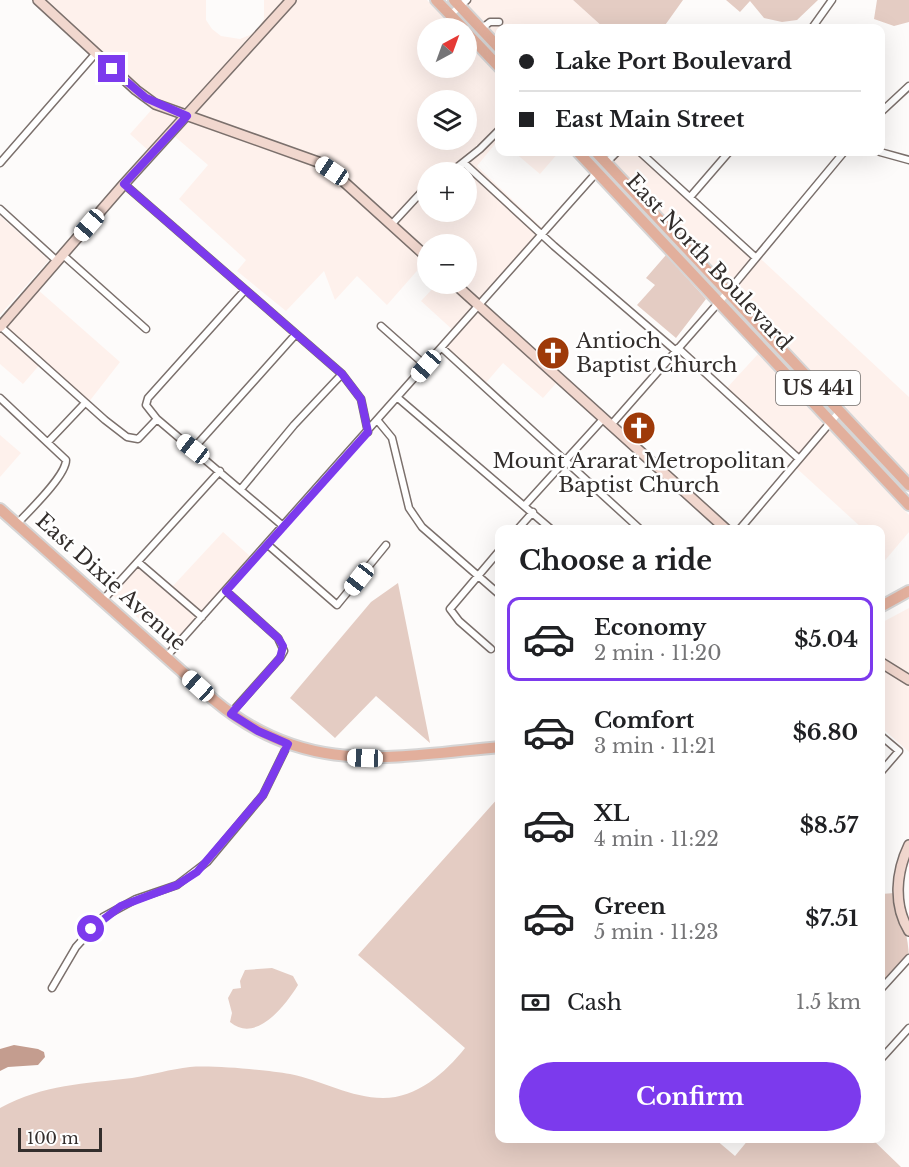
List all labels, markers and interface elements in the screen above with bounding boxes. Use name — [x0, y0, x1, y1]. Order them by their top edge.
north arrow — [417, 18, 477, 78]
map controls — [417, 18, 477, 294]
text: Lake Port Boulevard — [555, 48, 792, 75]
route end — [98, 55, 125, 82]
button: layers — [417, 90, 477, 150]
text: East Main Street — [555, 106, 744, 133]
car — [312, 153, 352, 189]
button: + — [417, 162, 477, 222]
street label: East North Boulevard — [621, 168, 797, 356]
car — [70, 206, 108, 244]
button: − — [417, 234, 477, 294]
place label: Antioch Baptist Church — [575, 328, 737, 378]
church icon: Antioch Baptist Church — [535, 335, 571, 371]
car — [407, 347, 445, 385]
road number: US 441 — [776, 371, 860, 405]
church icon: Mount Ararat Metropolitan Baptist Church — [621, 410, 657, 446]
car — [173, 431, 213, 467]
place label: Mount Ararat Metropolitan Baptist Church — [492, 448, 786, 498]
street label: East Dixie Avenue — [30, 508, 192, 656]
text: Choose a ride — [519, 544, 712, 577]
car — [341, 559, 377, 599]
icon: car — [522, 612, 576, 666]
text: Economy — [594, 614, 706, 641]
text: $5.04 — [794, 626, 858, 653]
text: 2 min · 11:20 — [594, 641, 721, 665]
car — [179, 667, 217, 705]
icon: car — [522, 705, 576, 759]
text: Comfort — [594, 707, 694, 734]
text: $6.80 — [793, 719, 858, 746]
text: 3 min · 11:21 — [594, 734, 716, 758]
car — [347, 748, 383, 768]
icon: car — [522, 798, 576, 852]
text: XL — [594, 800, 629, 827]
text: $8.57 — [800, 812, 858, 839]
text: 4 min · 11:22 — [594, 827, 719, 851]
icon: car — [522, 891, 576, 945]
text: Green — [594, 893, 666, 920]
text: $7.51 — [805, 905, 858, 932]
route start — [77, 915, 104, 942]
text: 5 min · 11:23 — [594, 920, 719, 944]
icon: cash — [519, 986, 552, 1019]
text: Cash — [567, 989, 622, 1016]
text: 1.5 km — [796, 990, 861, 1014]
button: Confirm — [519, 1062, 861, 1131]
scale bar — [18, 1125, 102, 1152]
text: 100 m — [27, 1128, 79, 1148]

